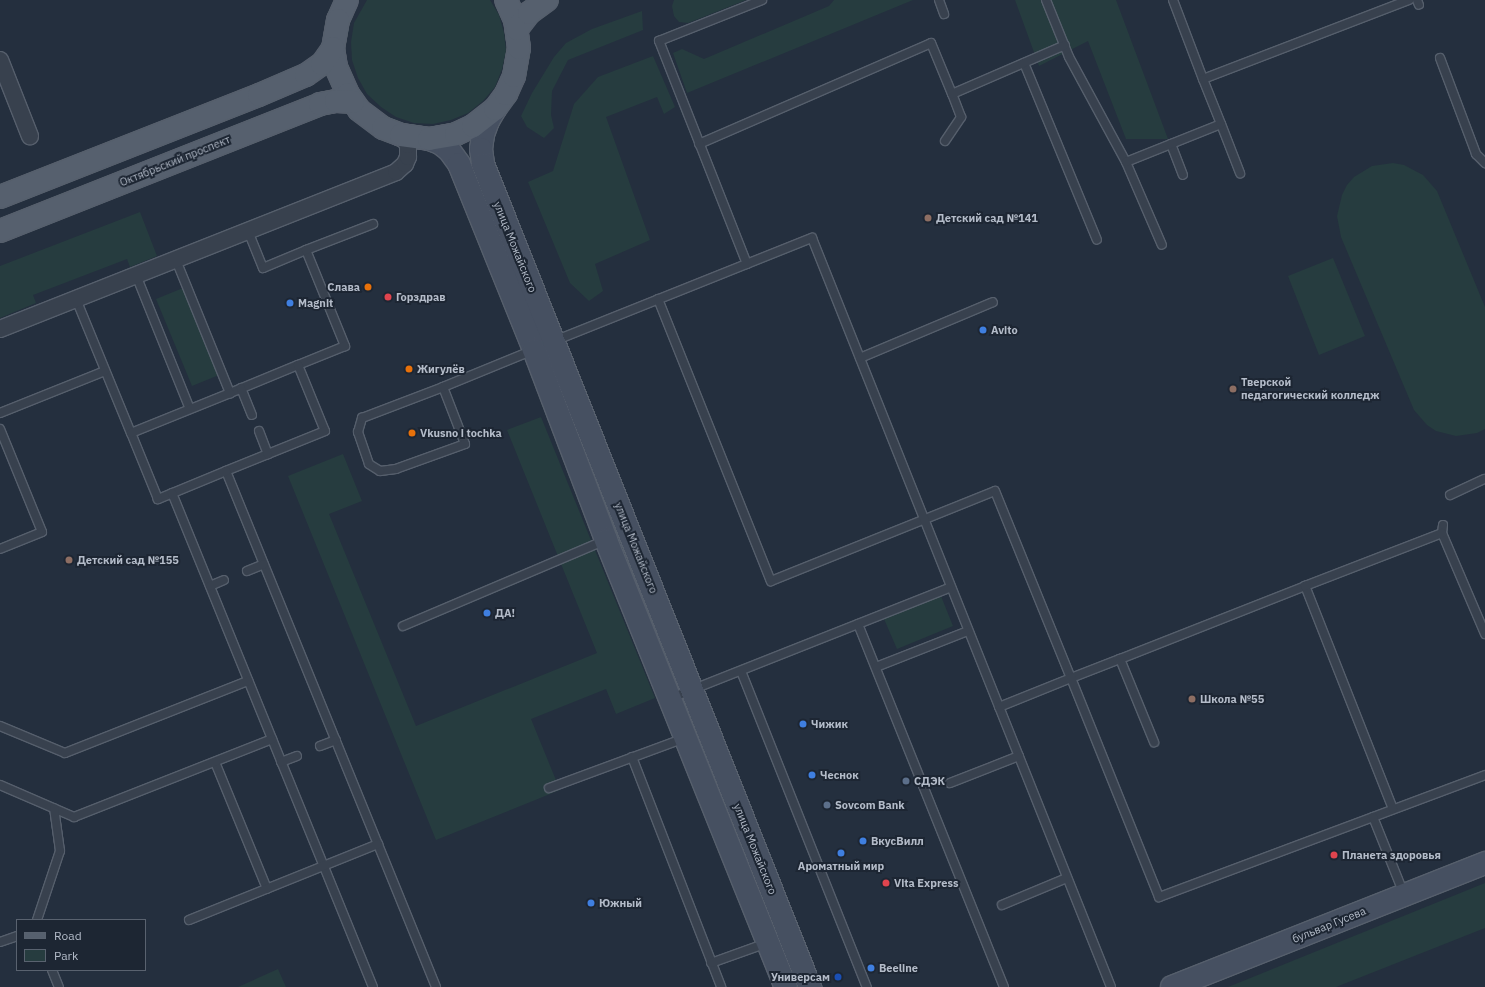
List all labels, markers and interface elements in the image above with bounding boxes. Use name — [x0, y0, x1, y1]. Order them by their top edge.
street label: Октябрьский проспект — [118, 133, 232, 189]
street label: улица Можайского — [491, 200, 539, 294]
place label: Детский сад №141 — [936, 211, 1038, 225]
marker: Детский сад №141 — [923, 213, 933, 223]
place label: Слава — [327, 280, 360, 294]
marker: Слава — [363, 282, 373, 292]
place label: Горздрав — [396, 290, 446, 304]
marker: Горздрав — [383, 292, 393, 302]
place label: Magnit — [298, 296, 333, 310]
marker: Magnit — [285, 298, 295, 308]
place label: Avito — [991, 323, 1018, 337]
marker: Avito — [978, 325, 988, 335]
place label: Жигулёв — [417, 362, 465, 376]
marker: Жигулёв — [404, 364, 414, 374]
place label: Тверской педагогический колледж — [1241, 376, 1380, 402]
marker: Тверской педагогический колледж — [1228, 384, 1238, 394]
place label: Vkusno i tochka — [420, 426, 502, 440]
marker: Vkusno i tochka — [407, 428, 417, 438]
street label: улица Можайского — [612, 501, 660, 595]
place label: Детский сад №155 — [77, 553, 179, 567]
marker: Детский сад №155 — [64, 555, 74, 565]
place label: ДА! — [495, 606, 515, 620]
marker: ДА! — [482, 608, 492, 618]
place label: Школа №55 — [1200, 692, 1264, 706]
marker: Школа №55 — [1187, 694, 1197, 704]
place label: Чижик — [811, 717, 848, 731]
marker: Чижик — [798, 719, 808, 729]
place label: Чеснок — [820, 768, 859, 782]
marker: Чеснок — [807, 770, 817, 780]
place label: СДЭК — [914, 774, 945, 788]
marker: СДЭК — [901, 776, 911, 786]
place label: Sovcom Bank — [835, 798, 905, 812]
marker: Sovcom Bank — [822, 800, 832, 810]
street label: улица Можайского — [731, 802, 779, 896]
place label: ВкусВилл — [871, 834, 924, 848]
marker: ВкусВилл — [858, 836, 868, 846]
marker: Ароматный мир — [836, 848, 846, 858]
place label: Планета здоровья — [1342, 848, 1441, 862]
marker: Планета здоровья — [1329, 850, 1339, 860]
place label: Ароматный мир — [798, 859, 884, 873]
place label: Vita Express — [894, 876, 958, 890]
marker: Vita Express — [881, 878, 891, 888]
place label: Южный — [599, 896, 642, 910]
marker: Южный — [586, 898, 596, 908]
street label: бульвар Гусева — [1290, 904, 1368, 946]
legend — [16, 919, 146, 971]
text: Road — [54, 928, 82, 943]
text: Park — [54, 948, 78, 963]
place label: Beeline — [879, 961, 918, 975]
marker: Beeline — [866, 963, 876, 973]
place label: Универсам — [771, 970, 830, 984]
marker: Универсам — [833, 972, 843, 982]

